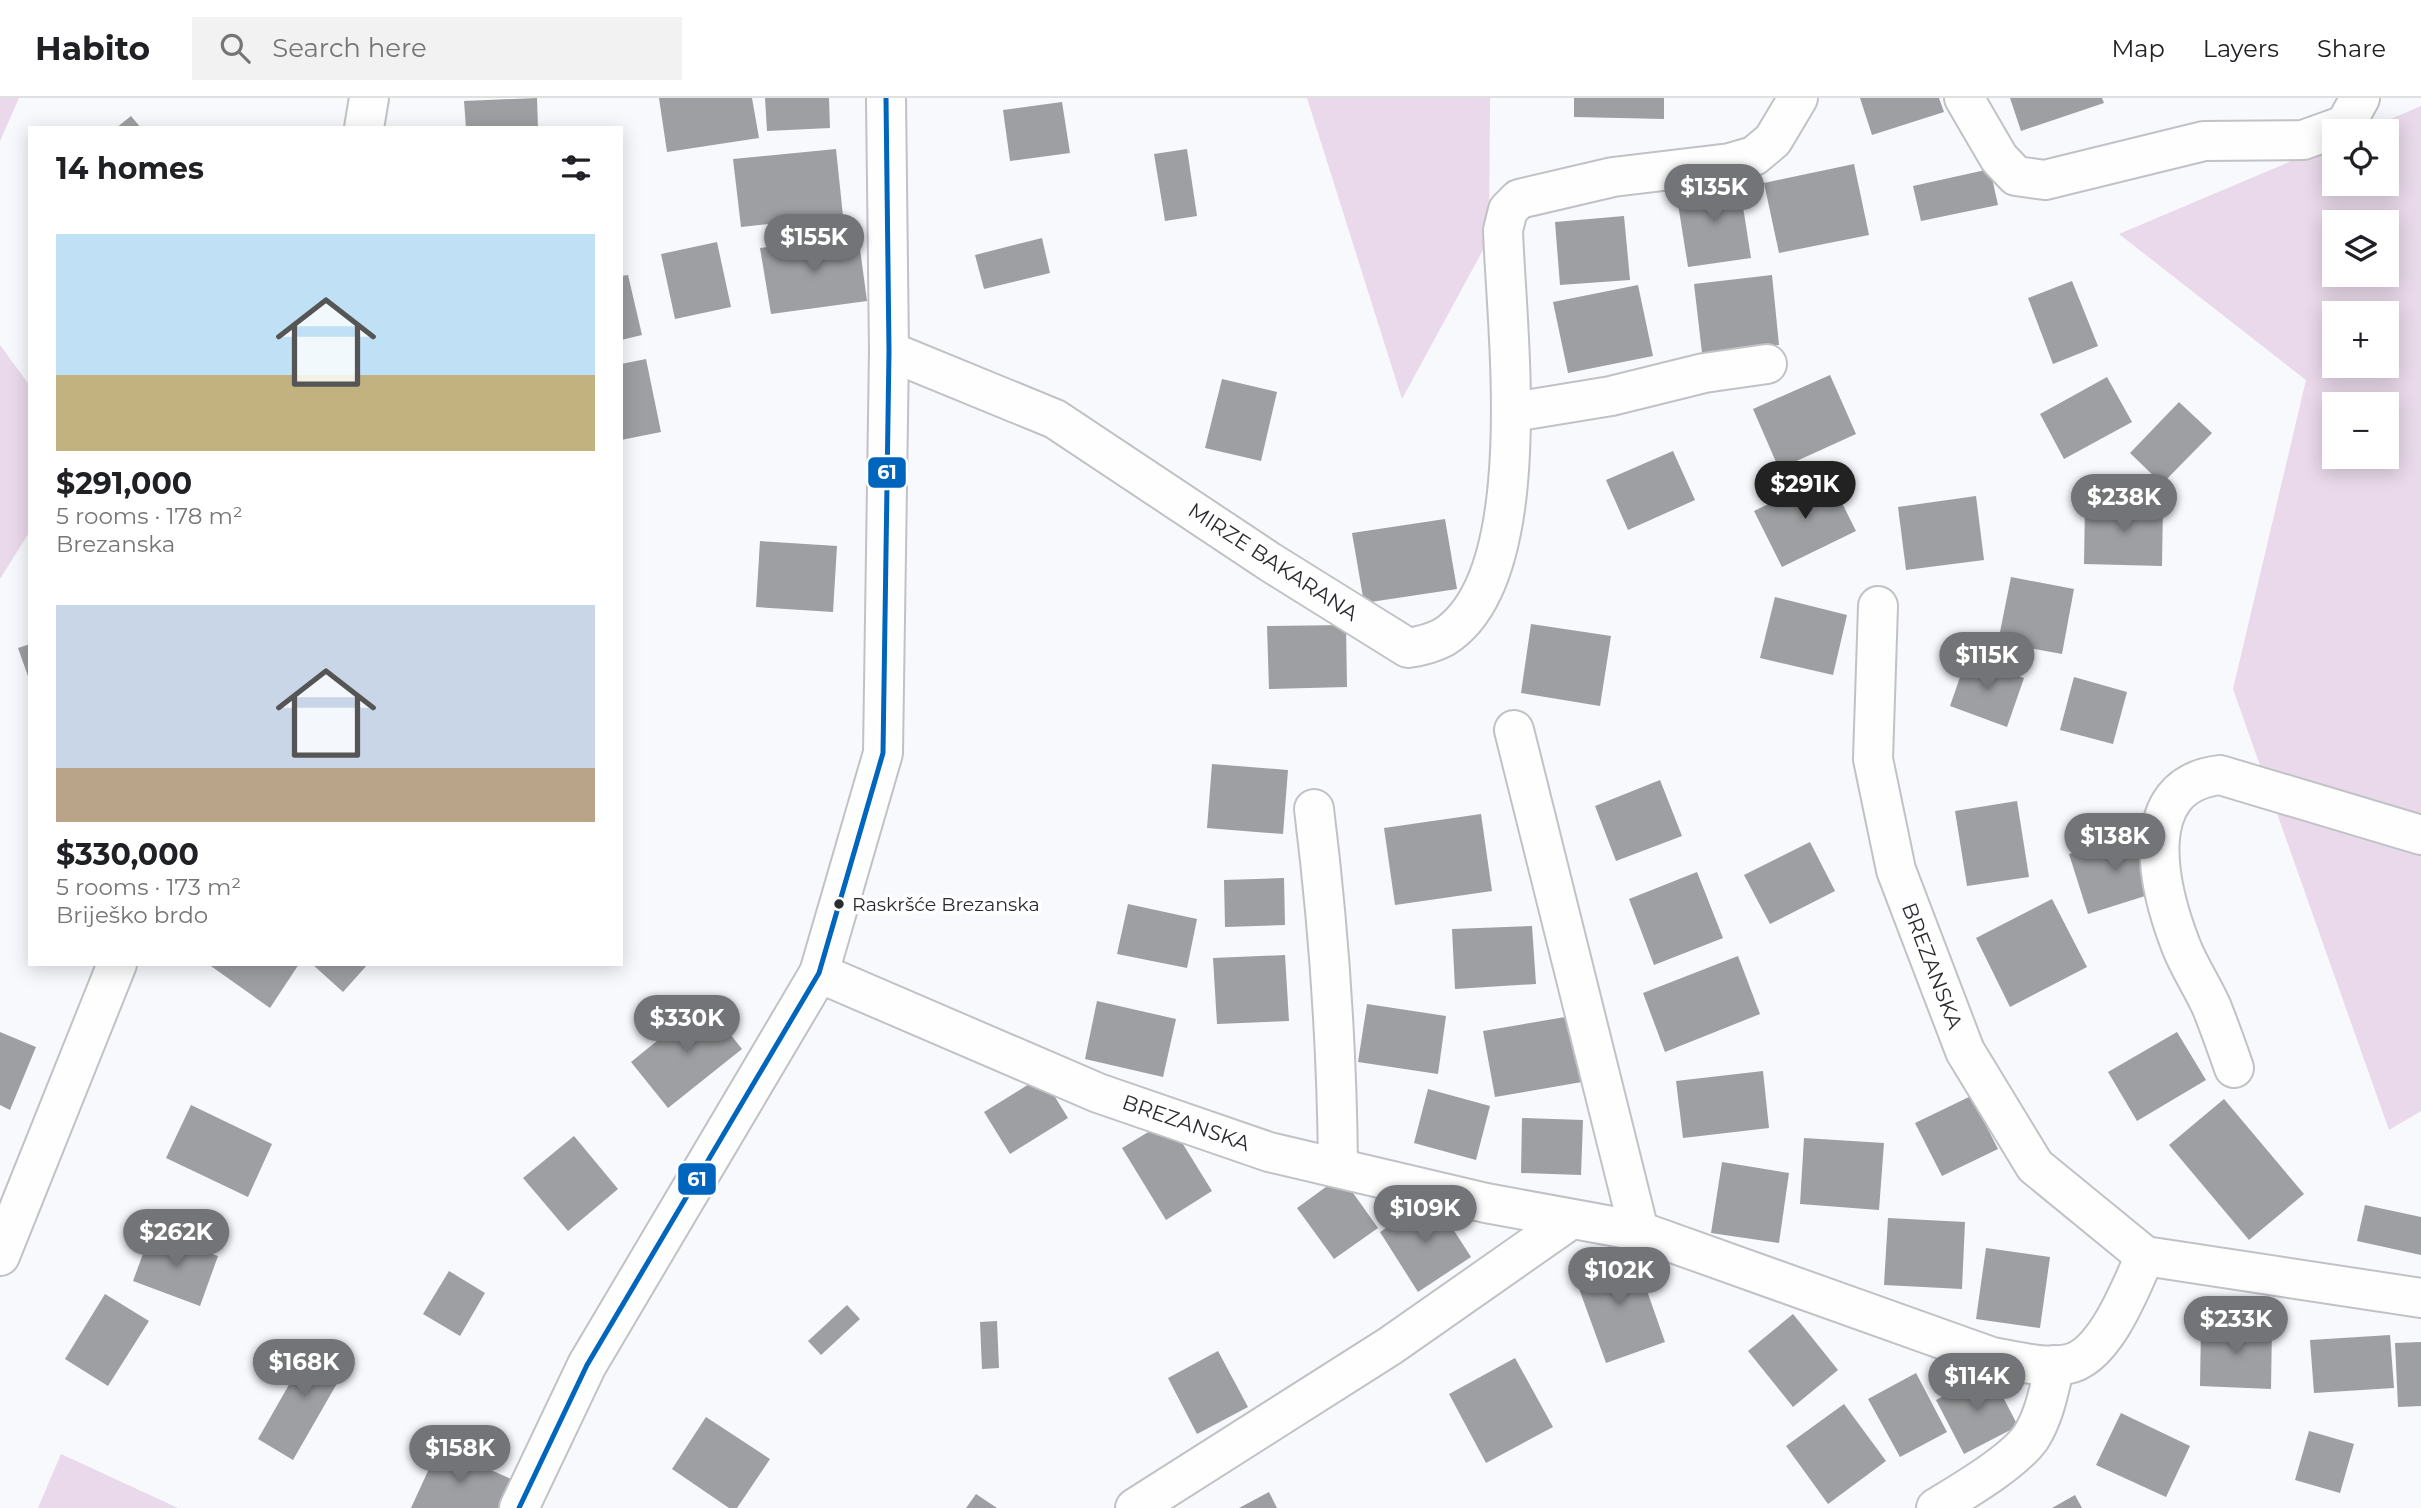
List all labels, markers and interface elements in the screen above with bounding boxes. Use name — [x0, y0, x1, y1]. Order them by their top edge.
search box — [192, 17, 682, 80]
text: Habito — [35, 28, 150, 68]
icon: search — [216, 29, 254, 67]
text: Search here — [272, 32, 427, 64]
text: Map — [2111, 34, 2165, 63]
text: Layers — [2203, 34, 2279, 63]
text: Share — [2317, 34, 2386, 63]
map controls — [2322, 119, 2399, 469]
button: locate — [2322, 119, 2399, 196]
icon: filters — [557, 149, 595, 187]
text: 14 homes — [56, 150, 204, 187]
pin: $135K — [1665, 164, 1763, 224]
text: $135K — [1680, 173, 1748, 201]
button: layers — [2322, 210, 2399, 287]
pin: $155K — [765, 214, 863, 274]
text: $155K — [780, 223, 848, 251]
icon: home — [263, 279, 389, 405]
button: + — [2322, 301, 2399, 378]
button: − — [2322, 392, 2399, 469]
line badge: 61 — [867, 456, 907, 489]
text: 61 — [877, 461, 897, 484]
pin: $291K — [1756, 462, 1854, 521]
text: $291,000 — [56, 465, 192, 502]
text: $291K — [1771, 470, 1839, 498]
pin: $238K — [2075, 474, 2173, 534]
text: $238K — [2087, 483, 2161, 511]
street label: MIRZE BAKARANA — [1184, 497, 1364, 626]
text: 5 rooms · 178 m² — [56, 502, 243, 530]
text: Brezanska — [56, 530, 175, 558]
pin: $115K — [1938, 632, 2036, 692]
text: $115K — [1955, 641, 2019, 669]
icon: home — [263, 650, 389, 776]
pin: $138K — [2066, 814, 2164, 873]
text: $138K — [2080, 822, 2150, 850]
text: $330,000 — [56, 836, 199, 873]
text: 5 rooms · 173 m² — [56, 873, 241, 901]
place label: Raskršće Brezanska — [852, 893, 1040, 916]
marker: Raskršće Brezanska — [832, 897, 846, 911]
street label: BREZANSKA — [1897, 899, 1968, 1033]
text: Briješko brdo — [56, 901, 208, 929]
pin: $330K — [638, 996, 736, 1055]
text: $330K — [650, 1004, 724, 1032]
street label: BREZANSKA — [1119, 1089, 1254, 1156]
line badge: 61 — [677, 1162, 717, 1196]
text: 61 — [687, 1168, 707, 1191]
pin: $109K — [1376, 1186, 1474, 1245]
text: $109K — [1390, 1194, 1460, 1222]
pin: $262K — [127, 1210, 225, 1269]
text: $262K — [139, 1218, 213, 1246]
pin: $102K — [1570, 1248, 1668, 1307]
text: $102K — [1584, 1256, 1654, 1284]
pin: $233K — [2187, 1296, 2285, 1356]
text: $233K — [2200, 1305, 2272, 1333]
pin: $168K — [255, 1340, 353, 1399]
text: $168K — [269, 1348, 339, 1376]
pin: $114K — [1928, 1354, 2026, 1413]
text: $114K — [1944, 1362, 2010, 1390]
pin: $158K — [411, 1426, 509, 1485]
text: $158K — [425, 1434, 495, 1462]

